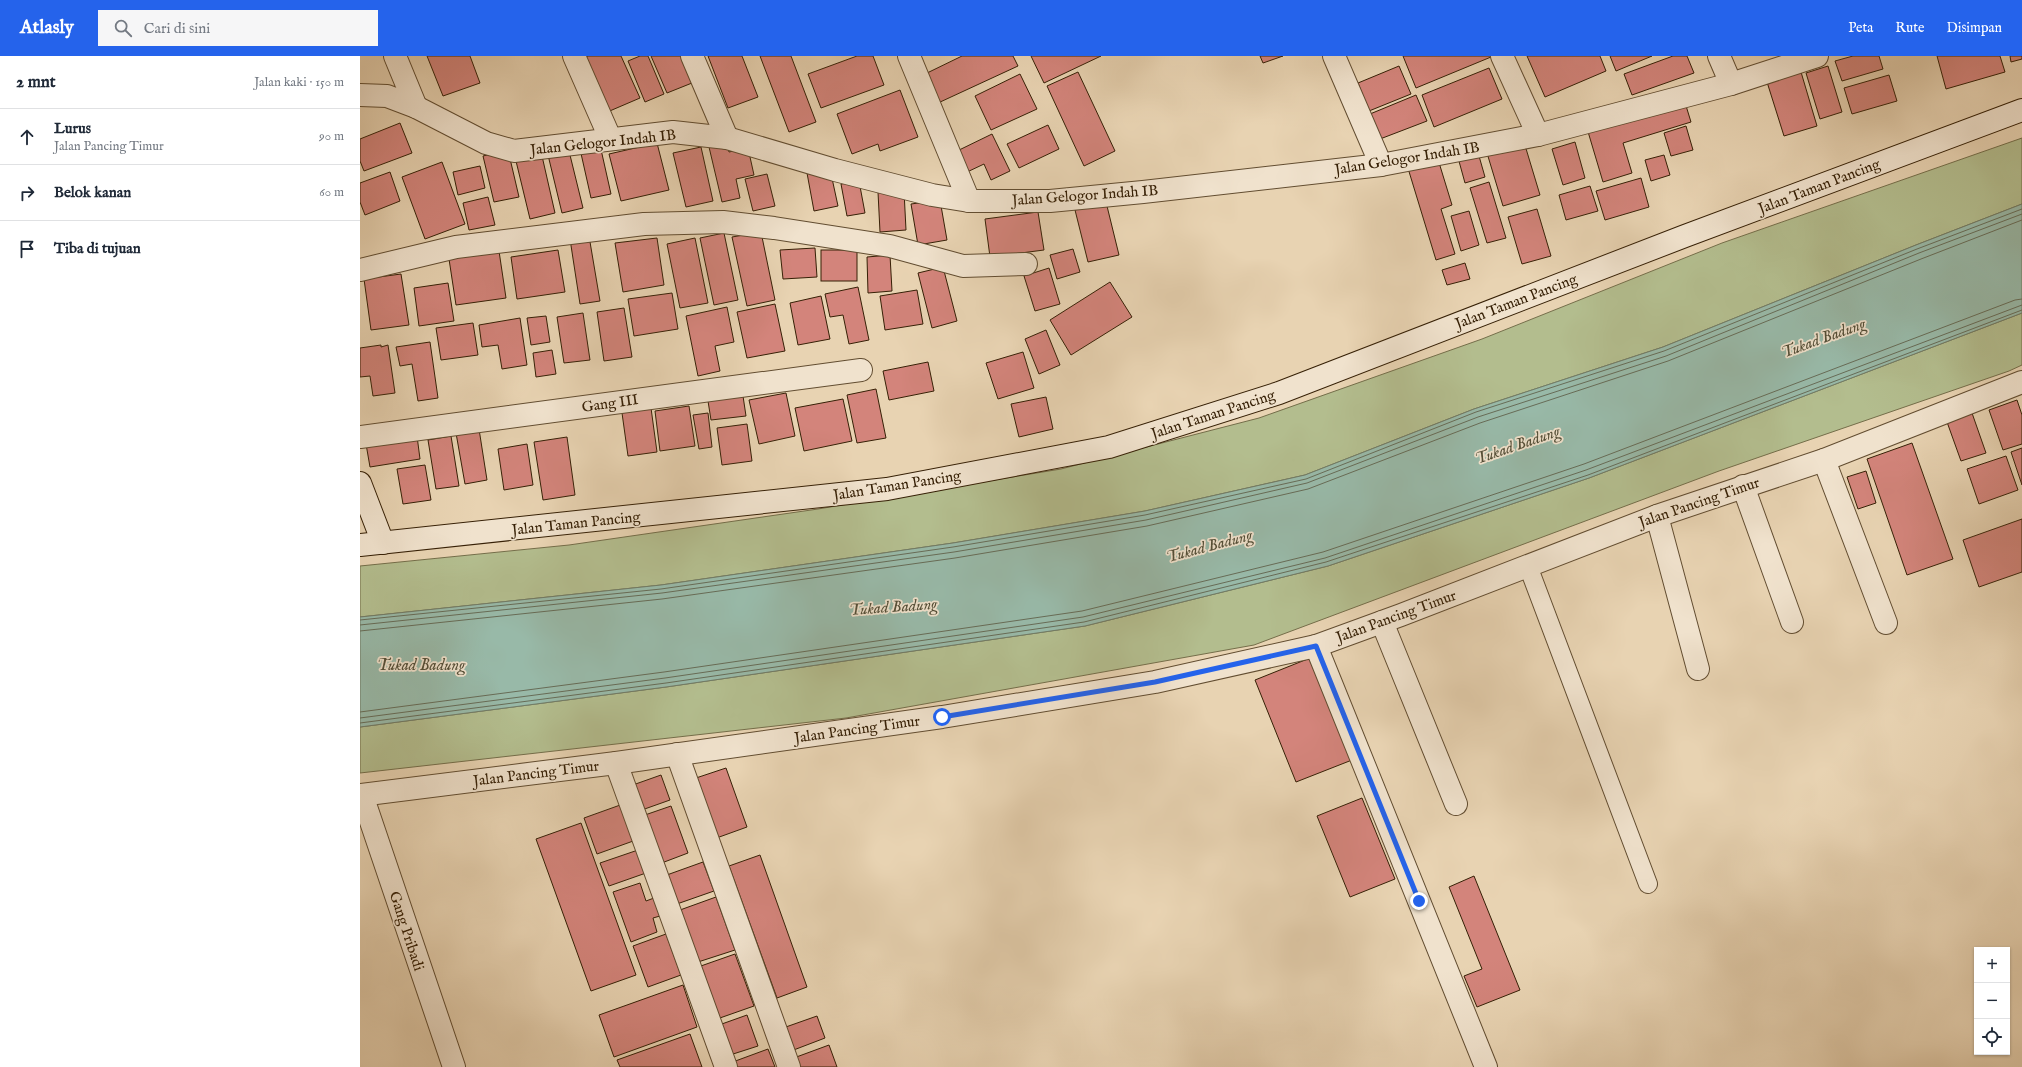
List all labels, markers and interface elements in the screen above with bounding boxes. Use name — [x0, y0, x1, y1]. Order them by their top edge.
search box — [98, 10, 378, 46]
text: Atlasly — [20, 16, 74, 40]
icon: search — [112, 17, 134, 39]
text: Cari di sini — [144, 19, 210, 38]
text: Peta — [1848, 19, 1873, 37]
text: Rute — [1895, 19, 1924, 37]
text: Disimpan — [1946, 19, 2002, 37]
text: 2 mnt — [16, 72, 56, 93]
text: Jalan kaki · 150 m — [254, 74, 344, 91]
text: Lurus — [54, 119, 91, 138]
street label: Jalan Gelogor Indah IB — [527, 125, 677, 160]
icon: ahead — [16, 126, 38, 148]
text: 90 m — [319, 128, 344, 145]
text: Jalan Pancing Timur — [54, 138, 164, 155]
street label: Jalan Gelogor Indah IB — [1331, 138, 1481, 180]
street label: Jalan Taman Pancing — [1754, 154, 1884, 219]
street label: Jalan Gelogor Indah IB — [1009, 181, 1159, 210]
icon: right — [16, 182, 38, 204]
text: Belok kanan — [54, 183, 131, 202]
text: 60 m — [319, 184, 344, 201]
icon: arrive — [16, 238, 38, 260]
text: Tiba di tujuan — [54, 239, 141, 258]
street label: Jalan Taman Pancing — [1451, 269, 1581, 334]
water label: Tukad Badung — [1779, 314, 1869, 363]
street label: Jalan Taman Pancing — [1147, 385, 1278, 444]
street label: Gang III — [580, 390, 640, 417]
water label: Tukad Badung — [1473, 422, 1563, 470]
street label: Jalan Taman Pancing — [830, 466, 963, 505]
street label: Jalan Pancing Timur — [1634, 473, 1763, 533]
street label: Jalan Taman Pancing — [509, 507, 642, 540]
water label: Tukad Badung — [1164, 526, 1256, 568]
street label: Jalan Pancing Timur — [1332, 586, 1459, 648]
water label: Tukad Badung — [848, 595, 939, 621]
water label: Tukad Badung — [377, 656, 466, 676]
route start — [933, 708, 951, 726]
street label: Jalan Pancing Timur — [791, 711, 922, 748]
street label: Jalan Pancing Timur — [470, 756, 601, 791]
street label: Gang Pribadi — [385, 889, 428, 973]
route end — [1410, 892, 1428, 910]
map controls — [1974, 947, 2010, 1055]
button: + — [1974, 947, 2010, 983]
button: − — [1974, 983, 2010, 1019]
button: locate — [1974, 1019, 2010, 1055]

